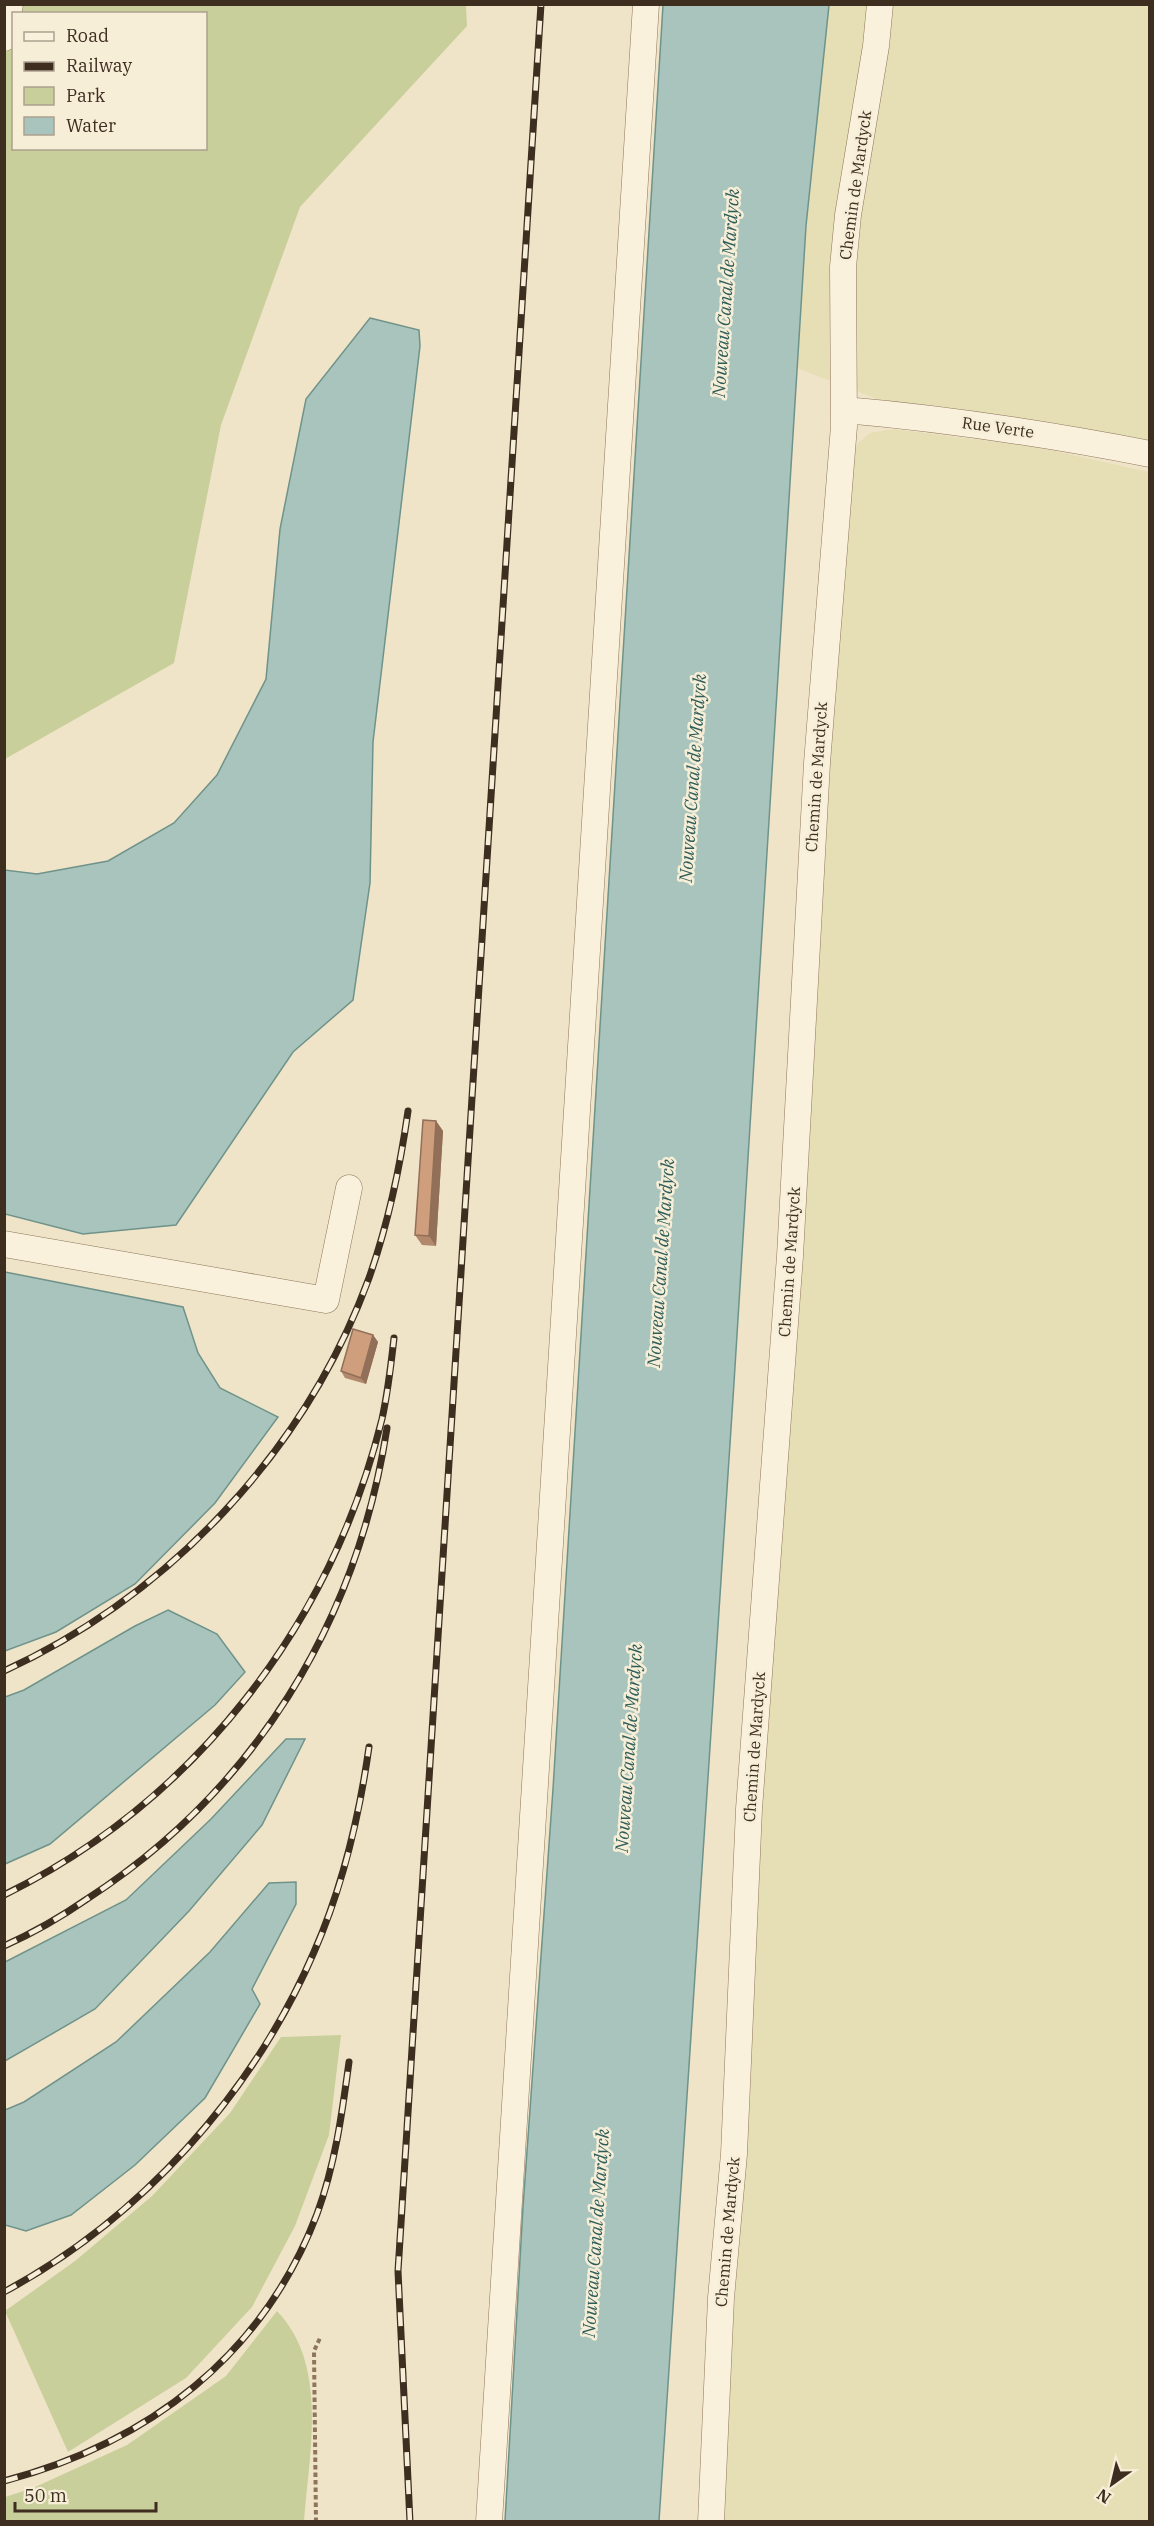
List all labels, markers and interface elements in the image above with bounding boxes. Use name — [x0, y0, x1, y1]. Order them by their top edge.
legend — [12, 12, 207, 150]
text: Road — [66, 24, 109, 47]
text: Railway — [66, 54, 132, 77]
text: Park — [66, 84, 106, 107]
street label: Chemin de Mardyck — [835, 108, 875, 261]
text: Water — [66, 114, 116, 137]
water label: Nouveau Canal de Mardyck — [707, 187, 744, 399]
street label: Rue Verte — [961, 412, 1035, 442]
water label: Nouveau Canal de Mardyck — [674, 672, 711, 884]
street label: Chemin de Mardyck — [801, 701, 831, 853]
water label: Nouveau Canal de Mardyck — [642, 1157, 679, 1369]
street label: Chemin de Mardyck — [774, 1186, 804, 1338]
water label: Nouveau Canal de Mardyck — [610, 1642, 647, 1854]
street label: Chemin de Mardyck — [739, 1671, 769, 1823]
water label: Nouveau Canal de Mardyck — [577, 2127, 614, 2339]
street label: Chemin de Mardyck — [710, 2155, 744, 2308]
north arrow — [1082, 2454, 1142, 2514]
scale bar — [15, 2475, 156, 2513]
text: 50 m — [24, 2484, 67, 2507]
text: N — [1093, 2485, 1114, 2508]

